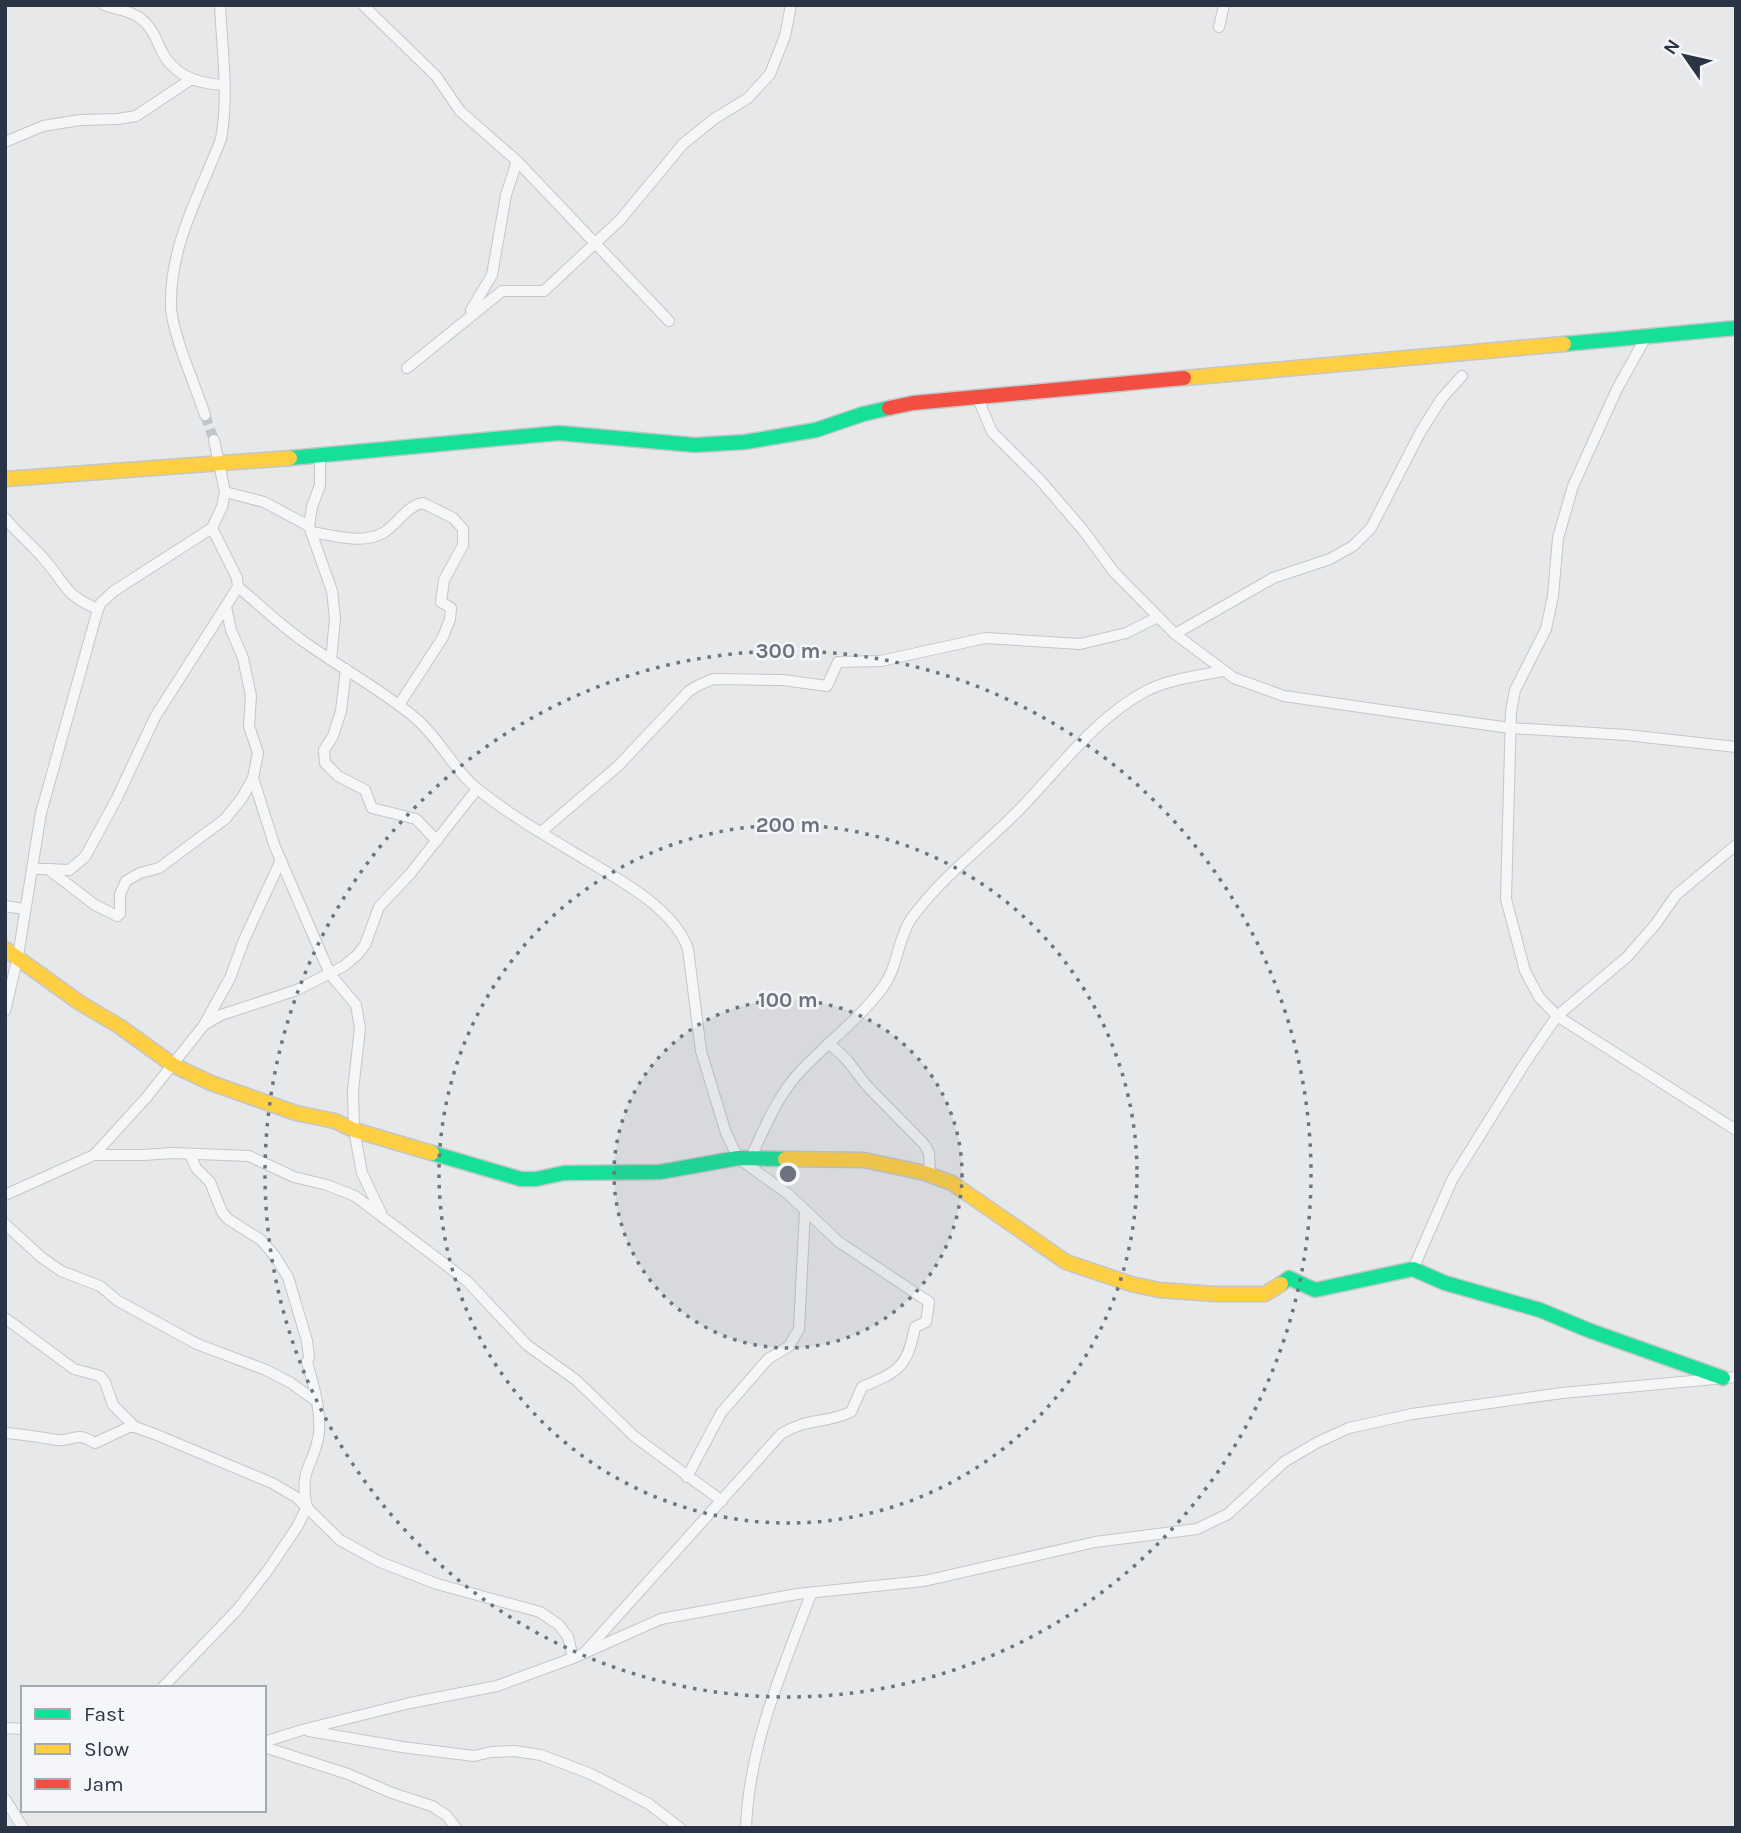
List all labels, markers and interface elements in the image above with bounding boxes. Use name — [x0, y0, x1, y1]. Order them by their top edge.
north arrow — [1650, 21, 1720, 91]
text: N — [1659, 35, 1685, 59]
text: 300 m — [756, 639, 820, 663]
text: 200 m — [756, 813, 820, 837]
text: 100 m — [758, 988, 818, 1012]
centre of rings — [776, 1162, 800, 1186]
legend — [21, 1686, 266, 1812]
text: Fast — [84, 1702, 125, 1726]
text: Slow — [84, 1737, 129, 1761]
text: Jam — [84, 1772, 124, 1796]

